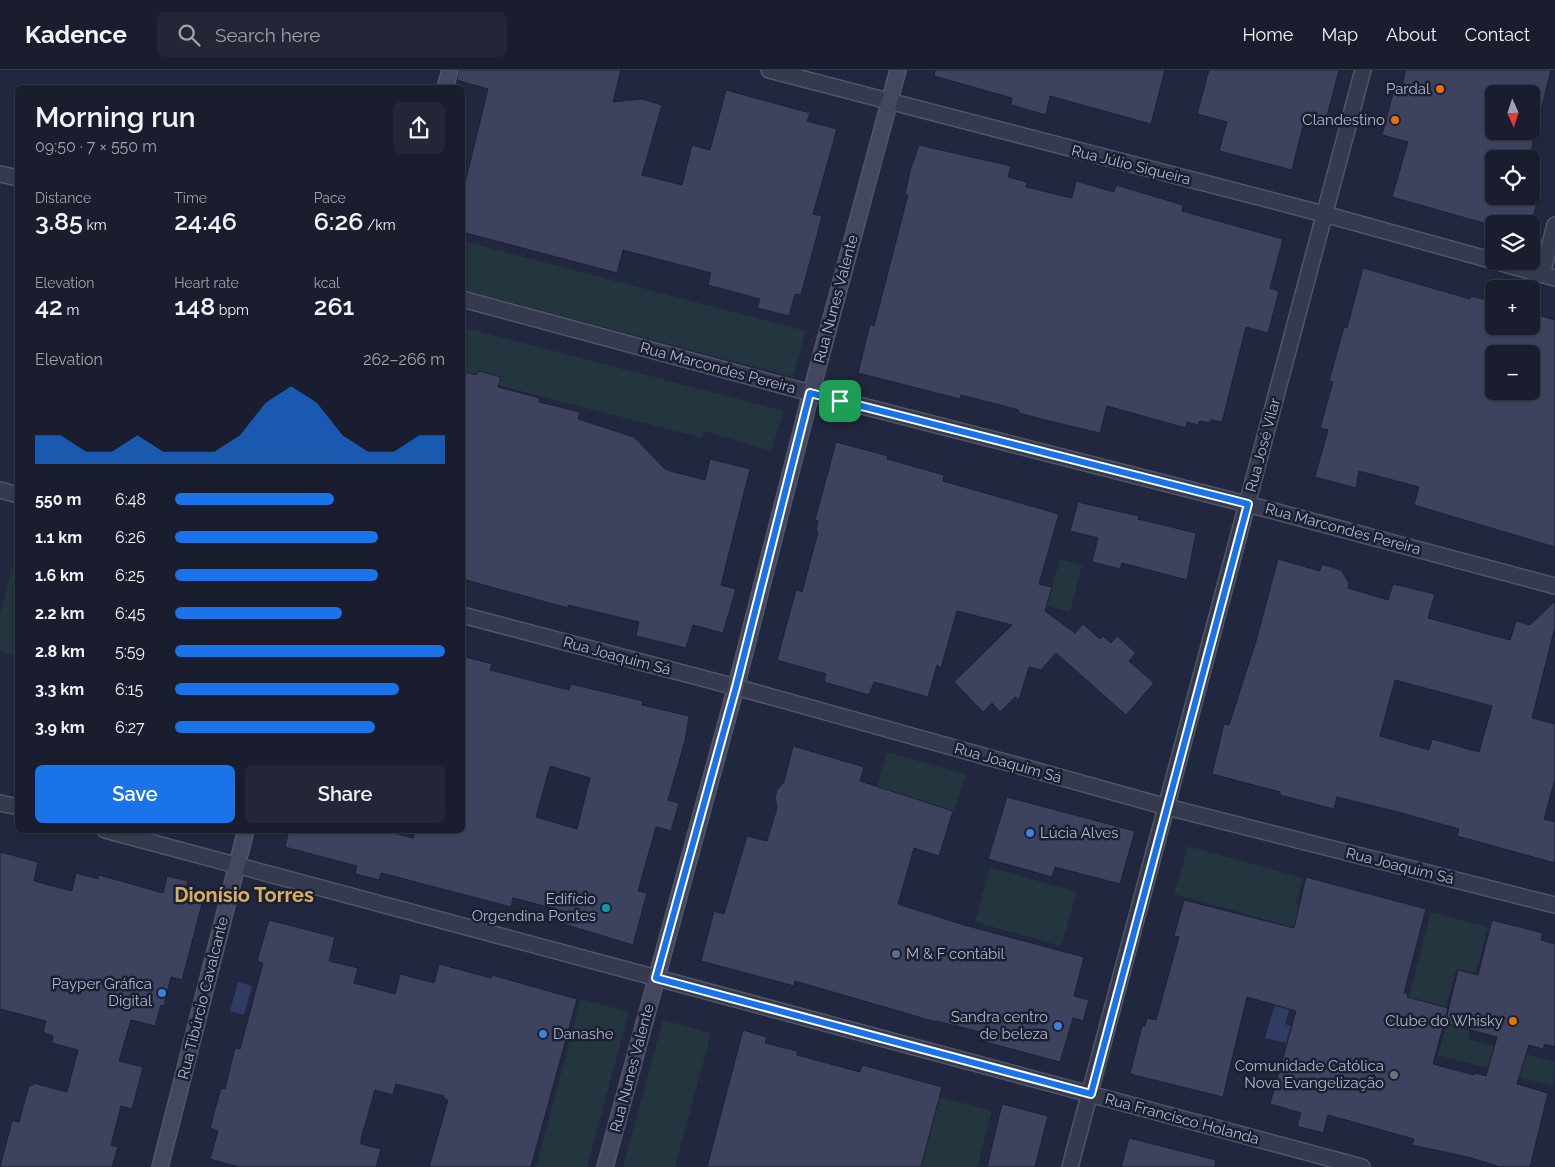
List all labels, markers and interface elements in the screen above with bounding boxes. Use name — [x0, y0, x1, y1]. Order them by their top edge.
search box — [157, 12, 507, 57]
text: Kadence — [25, 20, 127, 49]
icon: search — [175, 21, 203, 49]
text: Search here — [215, 24, 320, 46]
text: Home — [1242, 24, 1293, 45]
text: Map — [1321, 24, 1358, 45]
text: About — [1386, 24, 1437, 45]
text: Contact — [1465, 24, 1530, 45]
place label: Pardal — [1386, 80, 1431, 98]
marker: Pardal — [1434, 83, 1446, 95]
north arrow — [1485, 85, 1540, 140]
map controls — [1485, 85, 1540, 400]
text: Morning run — [35, 101, 195, 134]
button: share — [393, 102, 445, 154]
place label: Clandestino — [1302, 111, 1385, 129]
marker: Clandestino — [1389, 114, 1401, 126]
text: 09:50 · 7 × 550 m — [35, 137, 157, 156]
street label: Rua Júlio Siqueira — [1069, 141, 1193, 189]
button: locate — [1485, 150, 1540, 205]
text: Distance — [35, 190, 91, 206]
text: Time — [174, 190, 207, 206]
text: Pace — [314, 190, 346, 206]
text: 3.85 — [35, 206, 83, 236]
text: 24:46 — [174, 206, 237, 236]
text: 6:26 — [314, 206, 363, 236]
button: layers — [1485, 215, 1540, 270]
text: km — [83, 217, 107, 233]
text: /km — [363, 217, 396, 233]
street label: Rua Nunes Valente — [810, 233, 862, 365]
text: Elevation — [35, 275, 94, 291]
text: Heart rate — [174, 275, 239, 291]
text: kcal — [314, 275, 340, 291]
button: + — [1485, 280, 1540, 335]
text: 42 — [35, 291, 63, 321]
text: 148 — [174, 291, 215, 321]
text: 261 — [314, 291, 354, 321]
text: m — [63, 302, 79, 318]
text: bpm — [215, 302, 249, 318]
street label: Rua Marcondes Pereira — [638, 339, 798, 397]
button: − — [1485, 345, 1540, 400]
text: Elevation — [35, 350, 103, 369]
text: 262–266 m — [363, 350, 445, 369]
pin — [819, 380, 861, 422]
icon: arrive — [826, 387, 854, 415]
street label: Rua José Vilar — [1242, 395, 1284, 494]
text: 550 m — [35, 490, 81, 509]
text: 6:48 — [115, 490, 146, 509]
street label: Rua Marcondes Pereira — [1263, 500, 1423, 558]
text: 1.1 km — [35, 528, 82, 547]
text: 6:26 — [115, 528, 146, 547]
text: 1.6 km — [35, 566, 84, 585]
text: 6:25 — [115, 566, 145, 585]
text: 2.2 km — [35, 604, 84, 623]
text: 6:45 — [115, 604, 145, 623]
street label: Rua Joaquim Sá — [561, 633, 673, 679]
text: 2.8 km — [35, 642, 85, 661]
text: 5:59 — [115, 642, 145, 661]
text: 3.3 km — [35, 680, 84, 699]
text: 6:15 — [115, 680, 143, 699]
text: 3.9 km — [35, 718, 85, 737]
text: 6:27 — [115, 718, 145, 737]
street label: Rua Joaquim Sá — [952, 739, 1064, 787]
button: Save — [35, 765, 235, 823]
button: Share — [245, 765, 445, 823]
place label: Lúcia Alves — [1040, 824, 1118, 842]
marker: Lúcia Alves — [1024, 827, 1036, 839]
street label: Rua Joaquim Sá — [1344, 844, 1456, 888]
district label: Dionísio Torres — [174, 883, 314, 907]
place label: Edifício Orgendina Pontes — [472, 890, 596, 925]
marker: Edifício Orgendina Pontes — [600, 902, 612, 914]
street label: Rua Tibúrcio Cavalcante — [174, 915, 232, 1081]
place label: M & F contábil — [906, 945, 1006, 963]
marker: M & F contábil — [890, 948, 902, 960]
place label: Payper Gráfica Digital — [52, 975, 153, 1010]
marker: Payper Gráfica Digital — [156, 987, 168, 999]
street label: Rua Nunes Valente — [606, 1002, 658, 1134]
place label: Sandra centro de beleza — [951, 1008, 1048, 1043]
place label: Clube do Whisky — [1385, 1012, 1503, 1030]
marker: Clube do Whisky — [1507, 1015, 1519, 1027]
marker: Sandra centro de beleza — [1052, 1020, 1064, 1032]
place label: Danashe — [553, 1025, 614, 1043]
marker: Danashe — [537, 1028, 549, 1040]
place label: Comunidade Católica Nova Evangelização — [1235, 1057, 1384, 1092]
marker: Comunidade Católica Nova Evangelização — [1388, 1069, 1400, 1081]
street label: Rua Francisco Holanda — [1103, 1090, 1261, 1148]

